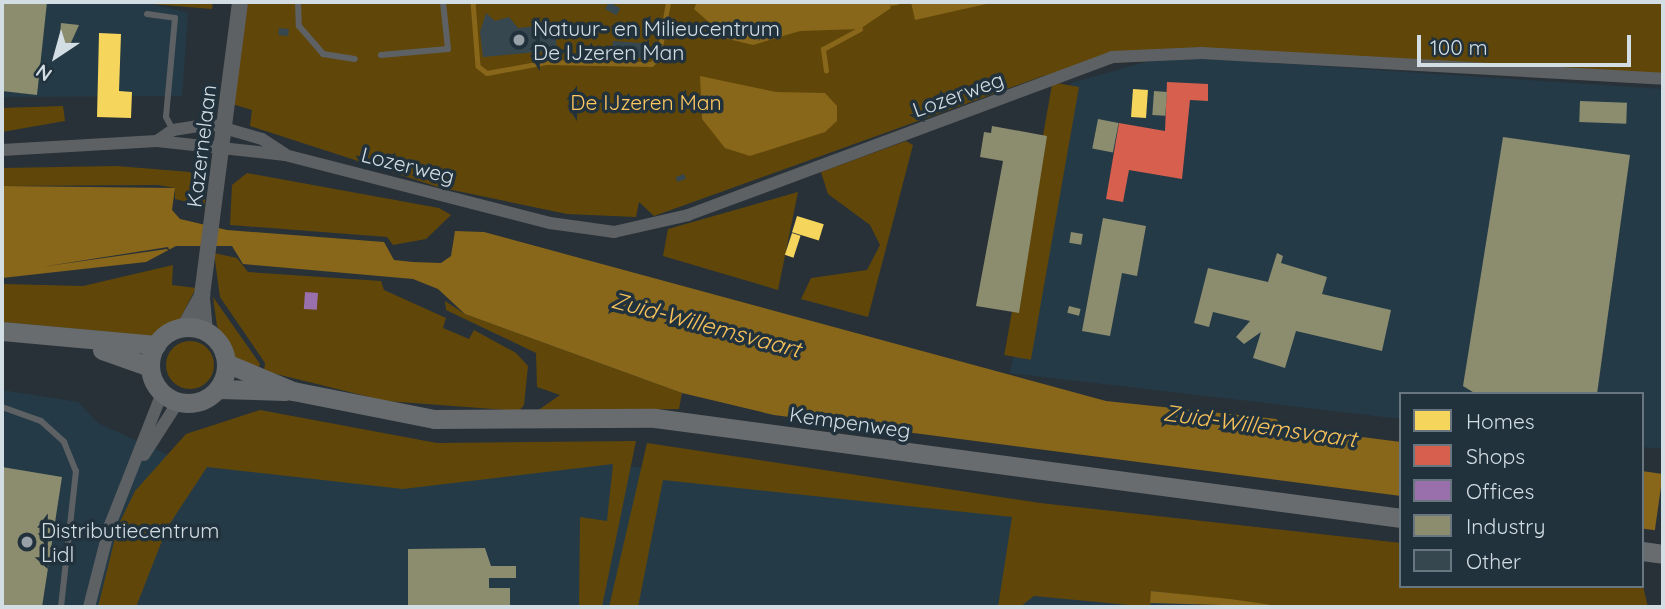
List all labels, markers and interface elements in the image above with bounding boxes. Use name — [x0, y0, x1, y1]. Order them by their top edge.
place label: Natuur- en Milieucentrum De IJzeren Man — [533, 15, 780, 65]
north arrow — [21, 21, 91, 91]
scale bar — [1420, 21, 1634, 65]
marker: Natuur- en Milieucentrum De IJzeren Man — [511, 32, 527, 48]
text: 100 m — [1430, 34, 1488, 60]
text: N — [31, 59, 56, 87]
street label: Lozerweg — [909, 66, 1007, 122]
street label: Kazernelaan — [181, 83, 221, 209]
park label: De IJzeren Man — [570, 89, 722, 115]
street label: Lozerweg — [359, 141, 457, 189]
water label: Zuid-Willemsvaart — [608, 286, 804, 364]
legend — [1399, 392, 1644, 588]
water label: Zuid-Willemsvaart — [1162, 399, 1358, 453]
street label: Kempenweg — [788, 401, 912, 443]
text: Homes — [1466, 408, 1535, 434]
text: Shops — [1466, 443, 1525, 469]
text: Offices — [1466, 478, 1534, 504]
text: Industry — [1466, 513, 1545, 539]
place label: Distributiecentrum Lidl — [41, 517, 219, 567]
marker: Distributiecentrum Lidl — [19, 534, 35, 550]
text: Other — [1466, 548, 1521, 574]

